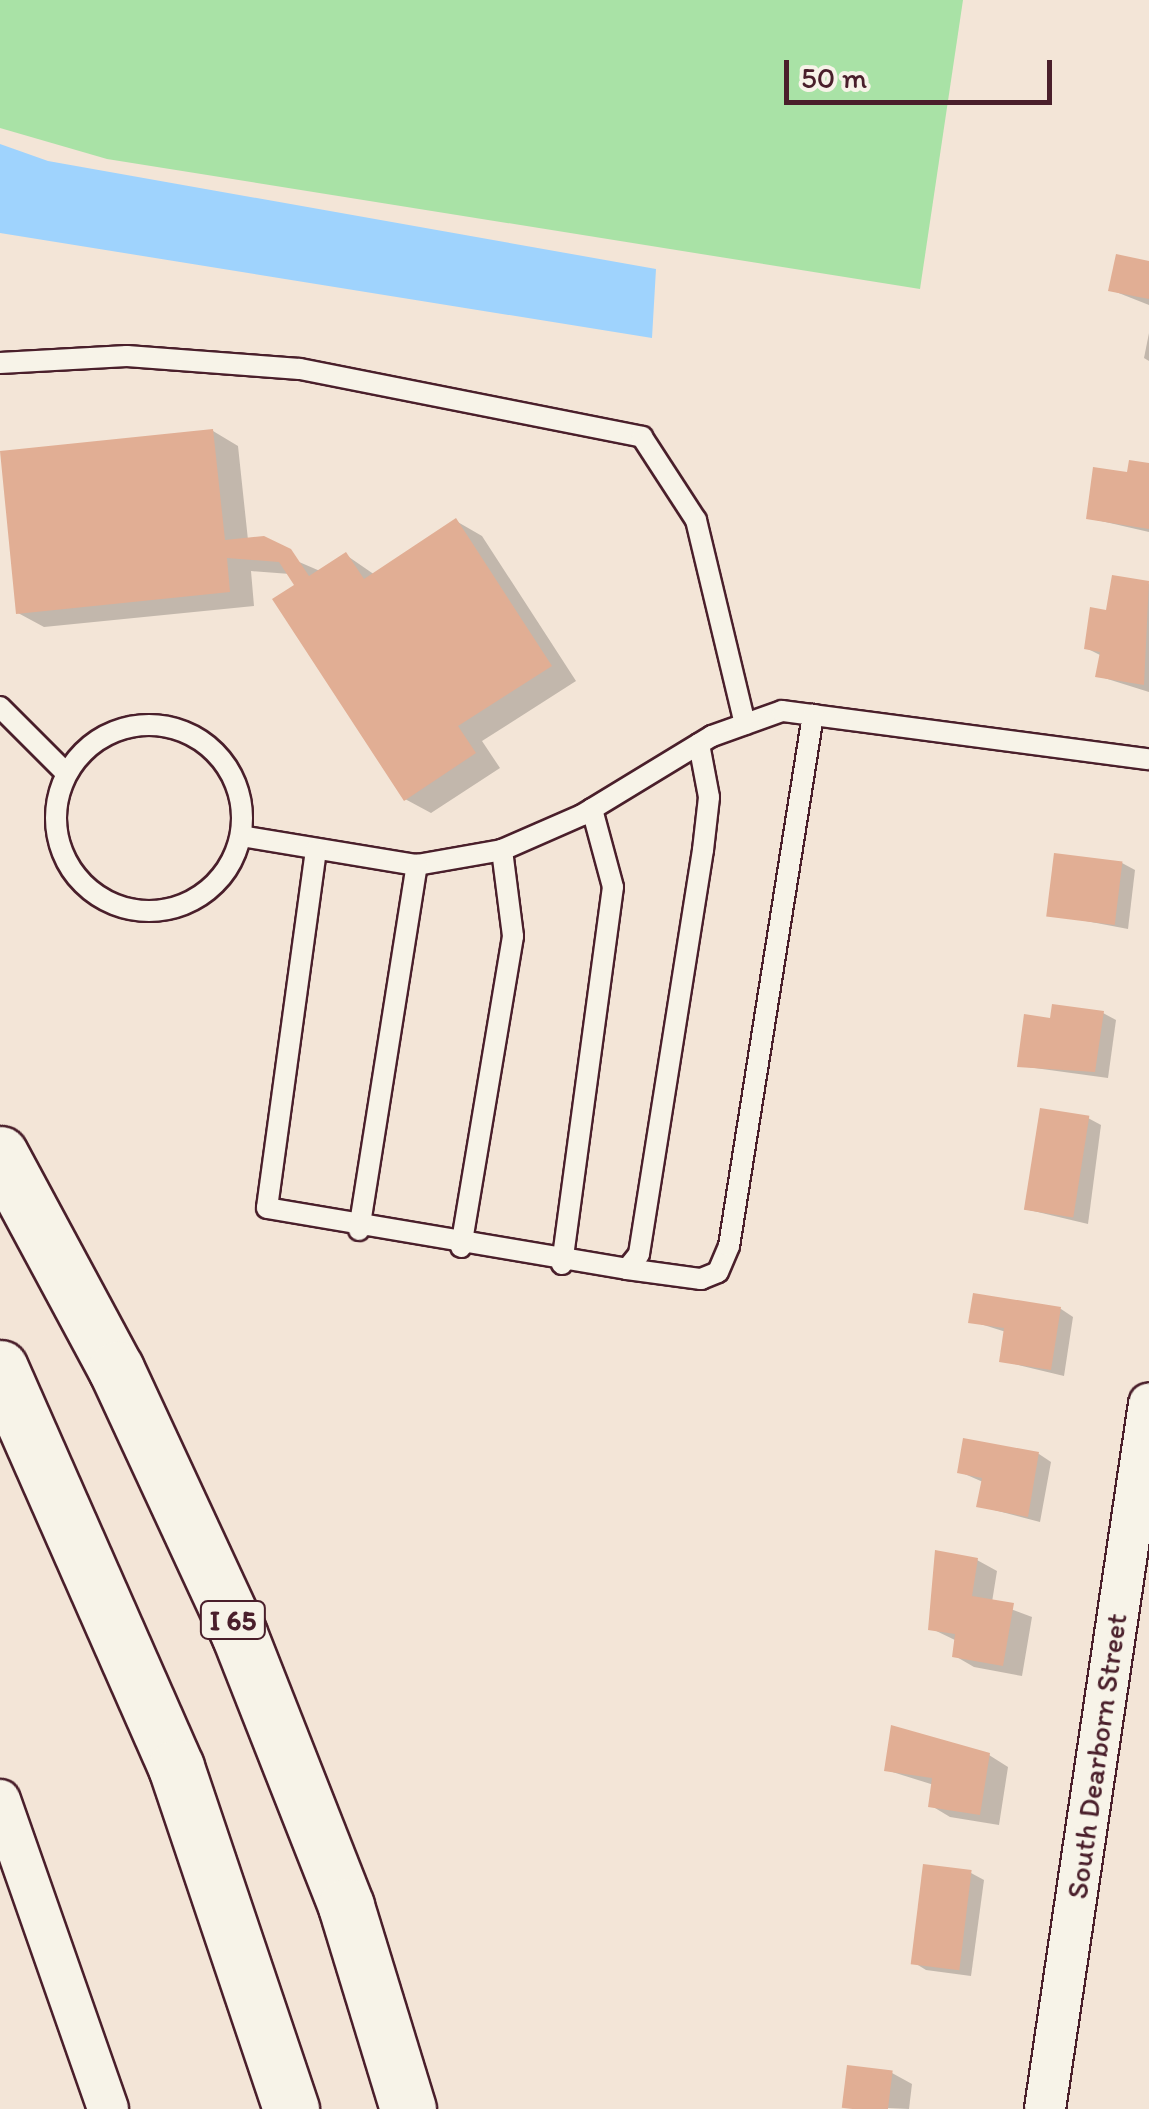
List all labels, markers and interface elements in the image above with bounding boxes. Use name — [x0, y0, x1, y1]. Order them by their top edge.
scale bar — [789, 40, 1056, 102]
text: 50 m — [801, 59, 867, 96]
road number: I 65 — [198, 1597, 268, 1643]
street label: South Dearborn Street — [1059, 1611, 1135, 1901]

